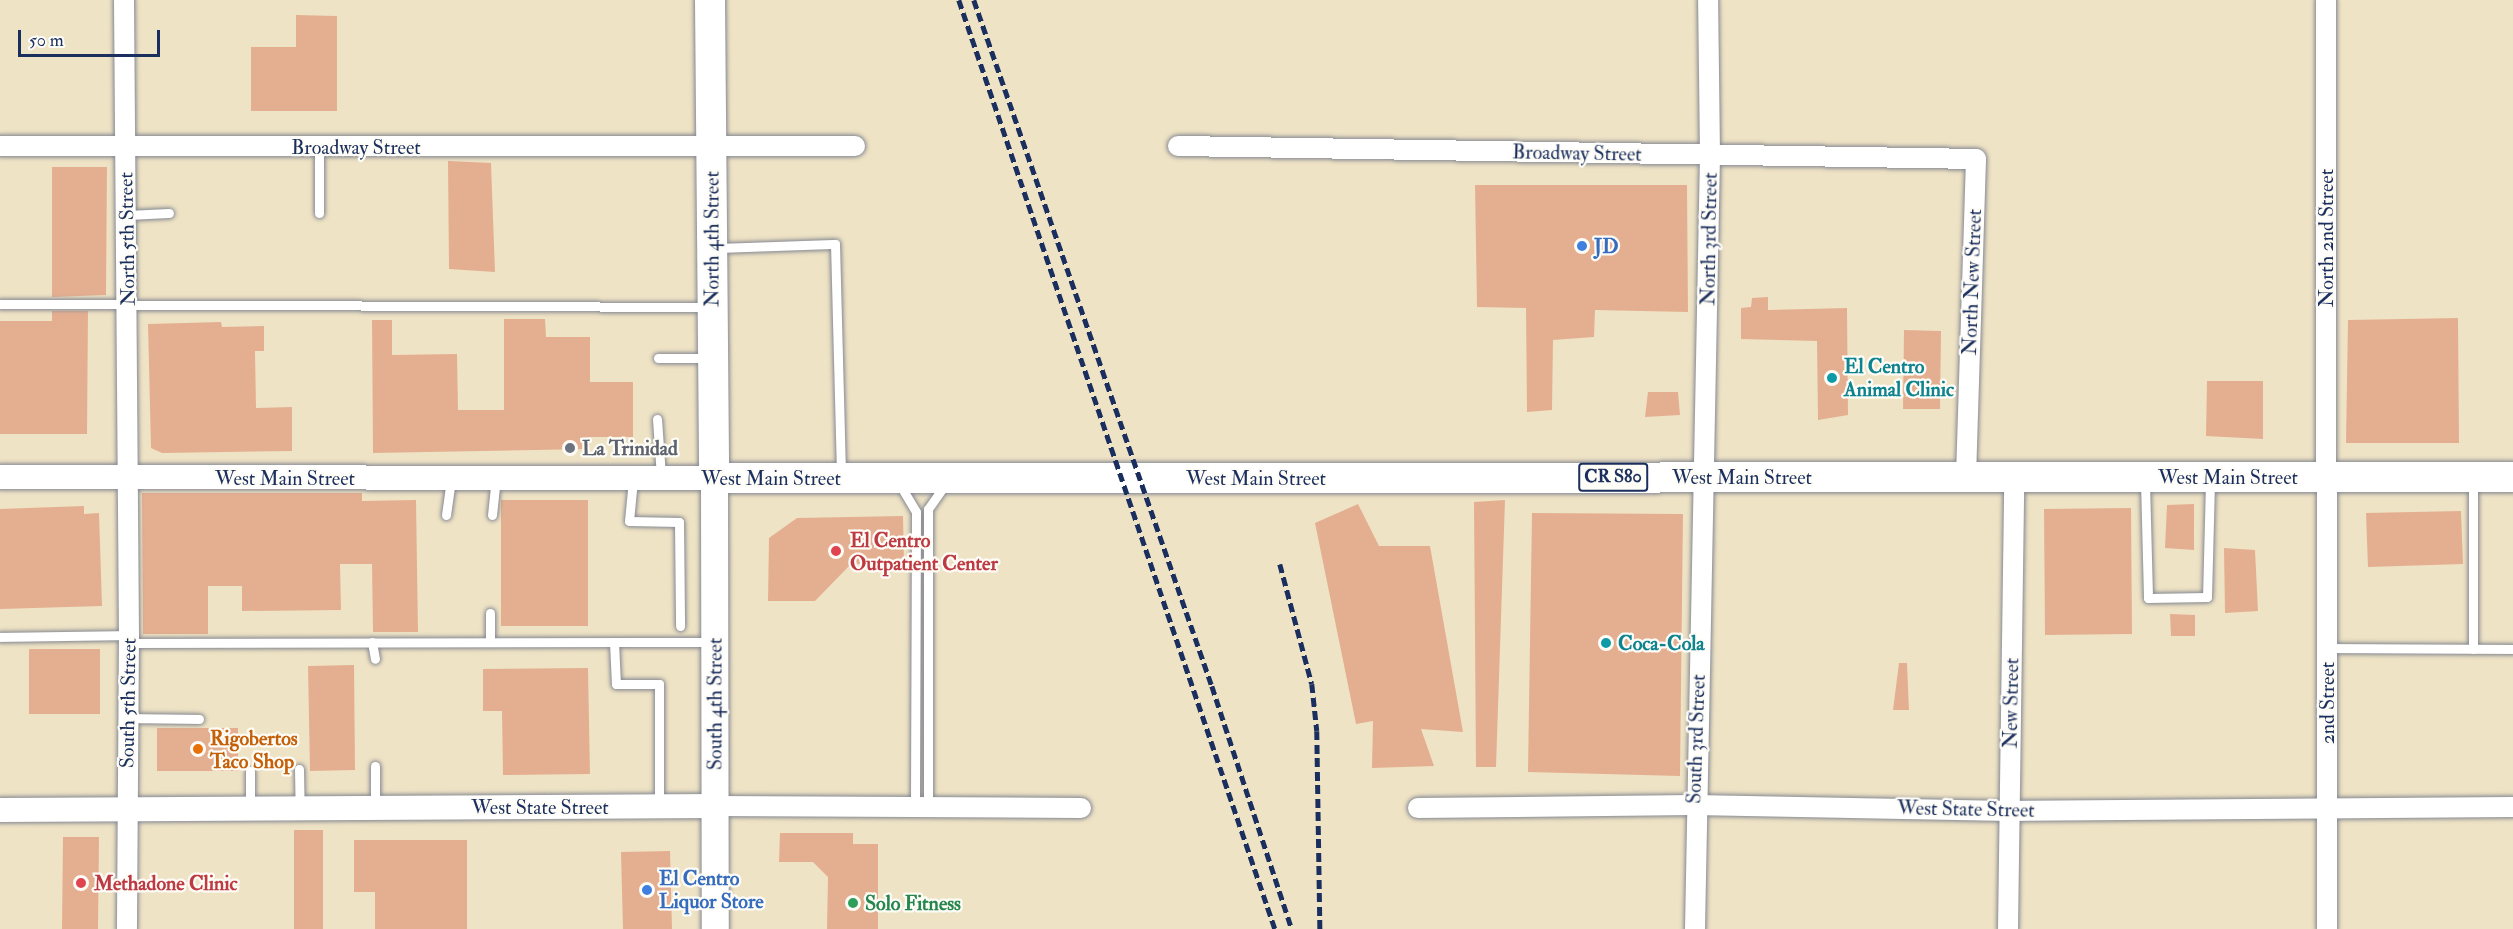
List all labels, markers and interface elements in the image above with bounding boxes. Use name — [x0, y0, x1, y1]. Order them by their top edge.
scale bar — [21, 18, 164, 56]
text: 50 m — [29, 29, 64, 52]
street label: Broadway Street — [291, 135, 421, 159]
street label: Broadway Street — [1512, 140, 1642, 166]
street label: North 2nd Street — [2314, 169, 2338, 307]
street label: North 4th Street — [700, 171, 724, 307]
street label: North 5th Street — [114, 172, 140, 306]
street label: North 3rd Street — [1696, 172, 1722, 306]
street label: North New Street — [1957, 208, 1987, 356]
place label: JD — [1594, 234, 1618, 258]
marker: JD — [1575, 239, 1589, 253]
place label: El Centro Animal Clinic — [1844, 354, 1954, 401]
marker: El Centro Animal Clinic — [1825, 371, 1839, 385]
place label: La Trinidad — [582, 436, 678, 460]
marker: La Trinidad — [563, 441, 577, 455]
road number: CR S80 — [1577, 462, 1649, 492]
street label: West Main Street — [1672, 465, 1812, 489]
street label: West Main Street — [2158, 465, 2298, 489]
street label: West Main Street — [215, 466, 355, 490]
street label: West Main Street — [701, 466, 841, 490]
street label: West Main Street — [1186, 466, 1326, 490]
place label: El Centro Outpatient Center — [850, 528, 998, 575]
marker: El Centro Outpatient Center — [827, 542, 845, 560]
place label: Coca-Cola — [1618, 631, 1705, 655]
marker: Coca-Cola — [1599, 636, 1613, 650]
street label: South 5th Street — [115, 638, 141, 768]
street label: South 4th Street — [703, 638, 727, 770]
street label: New Street — [1998, 658, 2024, 748]
street label: 2nd Street — [2315, 662, 2339, 744]
street label: South 3rd Street — [1682, 674, 1710, 804]
place label: Rigobertos Taco Shop — [210, 726, 298, 773]
marker: Rigobertos Taco Shop — [191, 742, 205, 756]
street label: West State Street — [471, 795, 609, 819]
street label: West State Street — [1897, 796, 2035, 822]
place label: El Centro Liquor Store — [659, 867, 764, 914]
place label: Methadone Clinic — [94, 871, 238, 895]
marker: Methadone Clinic — [72, 874, 90, 892]
marker: El Centro Liquor Store — [640, 883, 654, 897]
place label: Solo Fitness — [865, 891, 961, 915]
marker: Solo Fitness — [846, 896, 860, 910]

